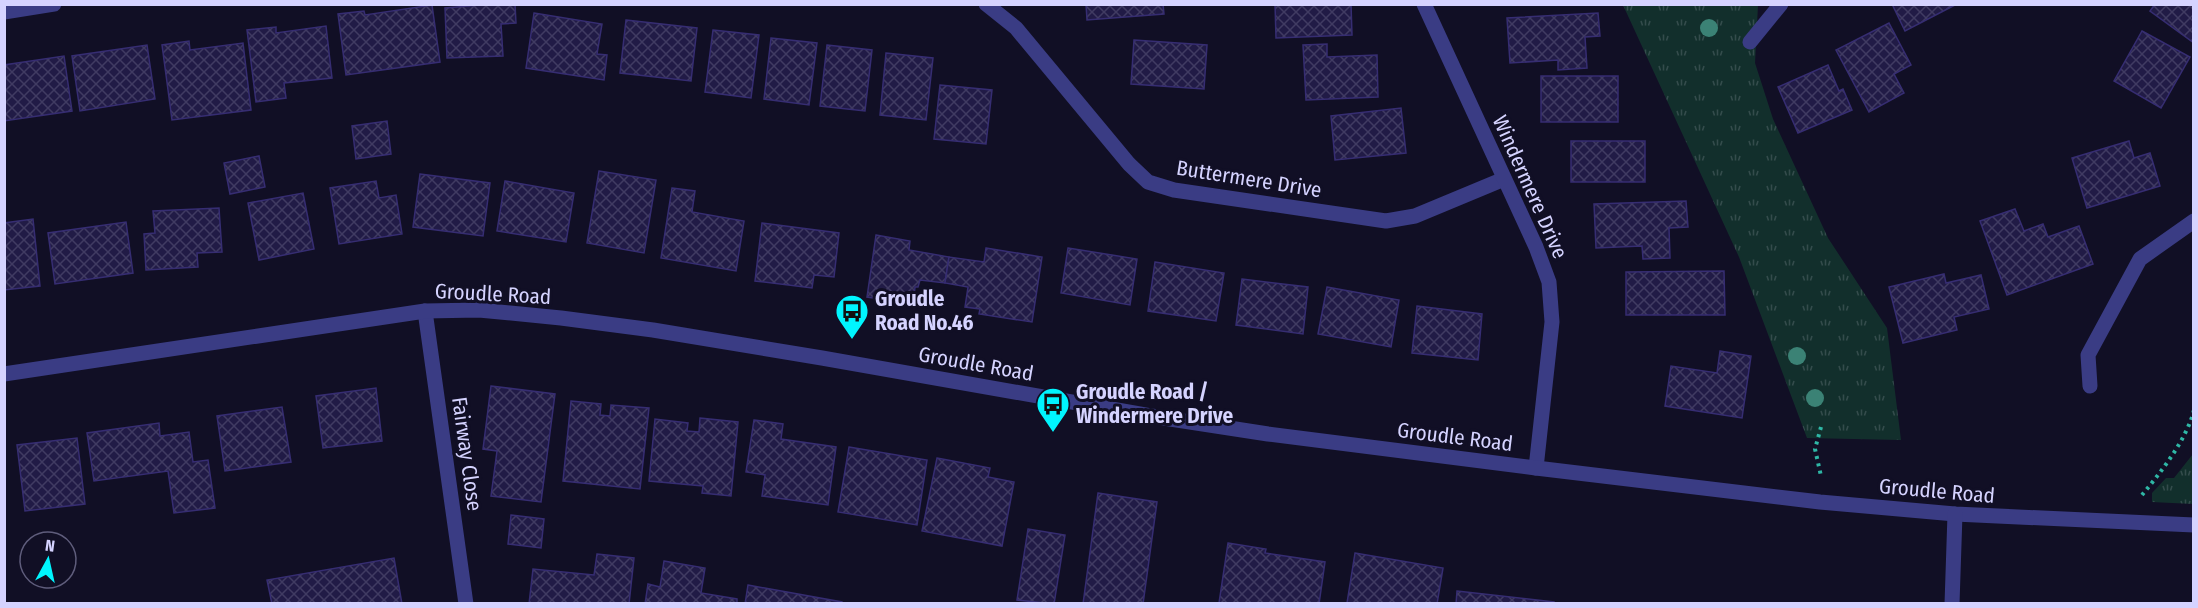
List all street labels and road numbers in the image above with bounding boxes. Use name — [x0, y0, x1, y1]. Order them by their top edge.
street label: Windermere Drive — [1487, 111, 1573, 263]
street label: Buttermere Drive — [1175, 155, 1323, 203]
street label: Groudle Road — [434, 278, 552, 310]
street label: Groudle Road — [916, 341, 1036, 387]
street label: Fairway Close — [446, 395, 488, 513]
street label: Groudle Road — [1396, 417, 1514, 457]
street label: Groudle Road — [1878, 473, 1996, 509]

